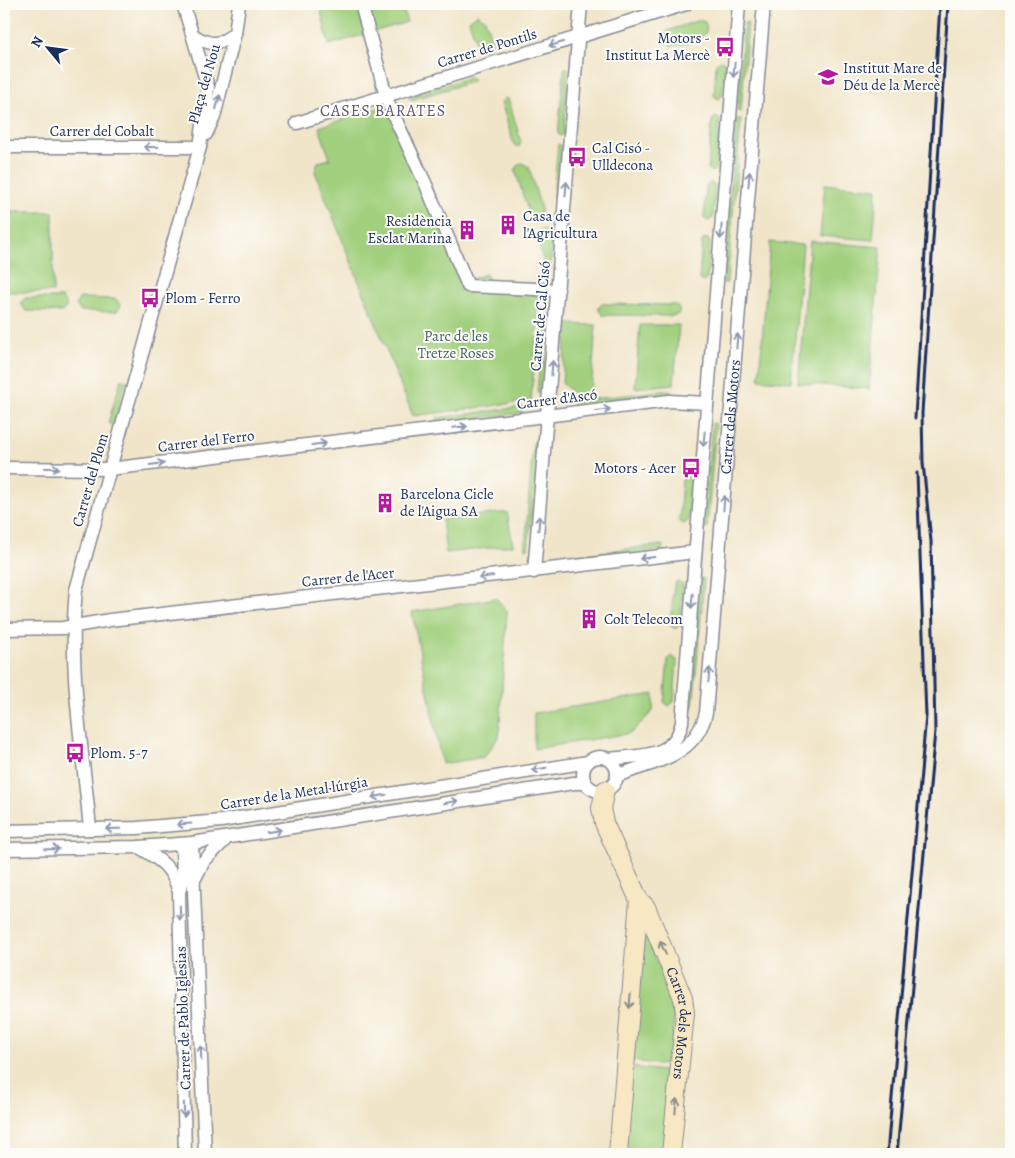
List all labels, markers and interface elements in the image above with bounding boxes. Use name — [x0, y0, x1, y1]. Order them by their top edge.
north arrow — [22, 22, 72, 72]
street label: Carrer de Pontils — [435, 23, 539, 73]
place label: Motors - Institut La Mercè — [605, 28, 710, 65]
text: N — [26, 33, 48, 51]
bus stop icon: Motors - Institut La Mercè — [714, 36, 736, 58]
one-way arrow — [549, 40, 565, 50]
street label: Plaça del Nou — [183, 41, 225, 126]
place label: Institut Mare de Déu de la Mercè — [843, 58, 943, 95]
one-way arrow — [729, 62, 738, 78]
school or university icon: Institut Mare de Déu de la Mercè — [817, 66, 839, 88]
one-way arrow — [213, 95, 223, 111]
district label: CASES BARATES — [320, 100, 446, 122]
street label: Carrer del Cobalt — [50, 121, 154, 141]
place label: Cal Cisó - Ulldecona — [592, 138, 653, 175]
one-way arrow — [143, 142, 160, 152]
bus stop icon: Cal Cisó - Ulldecona — [566, 146, 588, 168]
one-way arrow — [745, 171, 754, 187]
one-way arrow — [561, 181, 571, 197]
place label: Casa de l'Agricultura — [523, 206, 598, 243]
place label: Residència Esclat Marina — [367, 211, 452, 248]
building icon: Casa de l'Agricultura — [497, 214, 519, 236]
building icon: Residència Esclat Marina — [456, 219, 478, 241]
one-way arrow — [716, 223, 725, 239]
street label: Carrer de Cal Cisó — [525, 260, 555, 372]
bus stop icon: Plom - Ferro — [139, 287, 161, 309]
place label: Plom - Ferro — [165, 288, 240, 308]
park label: Parc de les Tretze Roses — [418, 326, 494, 363]
one-way arrow — [732, 333, 741, 349]
street label: Carrer dels Motors — [716, 359, 745, 475]
one-way arrow — [547, 361, 556, 377]
street label: Carrer d'Ascó — [516, 384, 598, 414]
one-way arrow — [595, 405, 611, 415]
one-way arrow — [452, 422, 468, 432]
street label: Carrer del Ferro — [157, 425, 255, 457]
street label: Carrer del Plom — [67, 430, 113, 529]
one-way arrow — [699, 430, 708, 446]
one-way arrow — [310, 439, 326, 449]
bus stop icon: Motors - Acer — [680, 457, 702, 479]
place label: Motors - Acer — [594, 458, 676, 478]
one-way arrow — [149, 459, 165, 469]
one-way arrow — [44, 463, 60, 473]
place label: Barcelona Cicle de l'Aigua SA — [400, 484, 494, 521]
building icon: Barcelona Cicle de l'Aigua SA — [374, 492, 396, 514]
one-way arrow — [719, 495, 729, 511]
one-way arrow — [534, 515, 544, 531]
one-way arrow — [639, 554, 655, 564]
street label: Carrer de l'Acer — [301, 562, 395, 592]
one-way arrow — [478, 572, 494, 582]
one-way arrow — [687, 593, 696, 609]
building icon: Colt Telecom — [578, 608, 600, 630]
place label: Colt Telecom — [604, 609, 683, 629]
one-way arrow — [704, 667, 714, 683]
bus stop icon: Plom. 5-7 — [64, 742, 86, 764]
place label: Plom. 5-7 — [90, 743, 148, 763]
one-way arrow — [532, 765, 548, 775]
street label: Carrer de la Metal·lúrgia — [219, 771, 369, 815]
one-way arrow — [372, 792, 388, 802]
one-way arrow — [443, 796, 459, 806]
one-way arrow — [176, 820, 192, 829]
one-way arrow — [105, 824, 122, 834]
one-way arrow — [265, 826, 281, 836]
one-way arrow — [44, 844, 60, 854]
one-way arrow — [175, 904, 185, 920]
one-way arrow — [658, 941, 668, 956]
street label: Carrer de Pablo Iglesias — [170, 946, 196, 1090]
street label: Carrer dels Motors — [661, 964, 695, 1080]
one-way arrow — [625, 992, 635, 1008]
one-way arrow — [196, 1045, 206, 1062]
one-way arrow — [671, 1098, 680, 1114]
one-way arrow — [180, 1102, 189, 1118]

